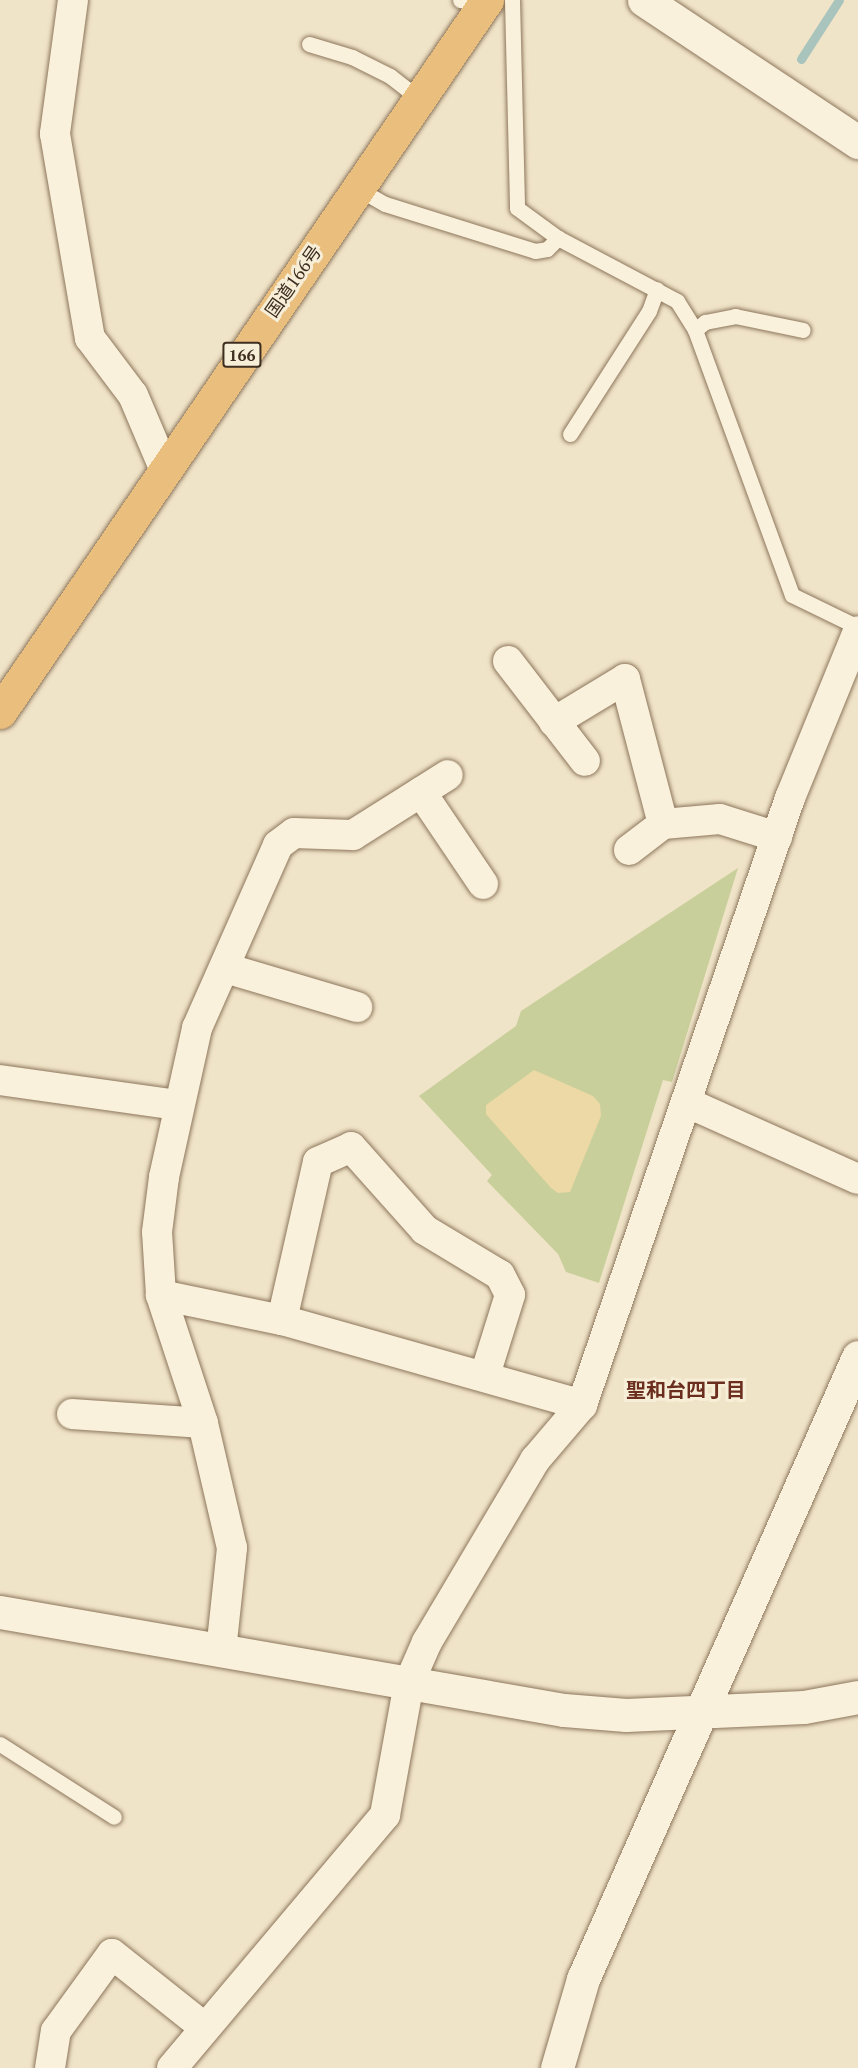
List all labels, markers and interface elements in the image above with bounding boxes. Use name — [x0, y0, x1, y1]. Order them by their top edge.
street label: 国道166号 — [260, 241, 326, 321]
road number: 166 — [221, 342, 263, 368]
district label: 聖和台四丁目 — [626, 1377, 746, 1401]

